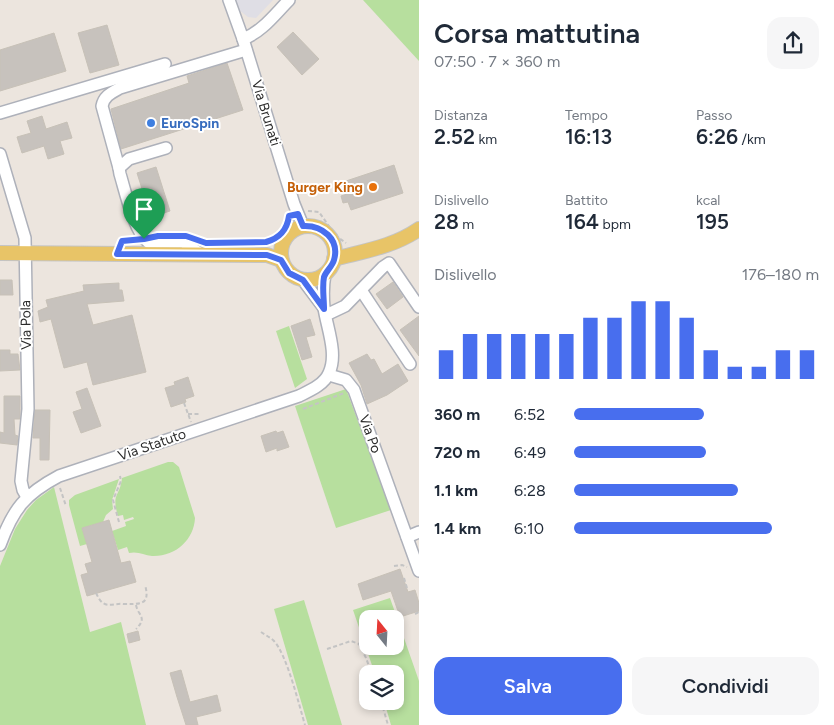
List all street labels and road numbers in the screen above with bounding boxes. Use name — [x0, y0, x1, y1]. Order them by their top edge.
street label: Via Brunati — [248, 78, 284, 148]
street label: Via Pola — [17, 300, 35, 350]
street label: Via Po — [355, 412, 385, 456]
street label: Via Statuto — [116, 425, 188, 465]

